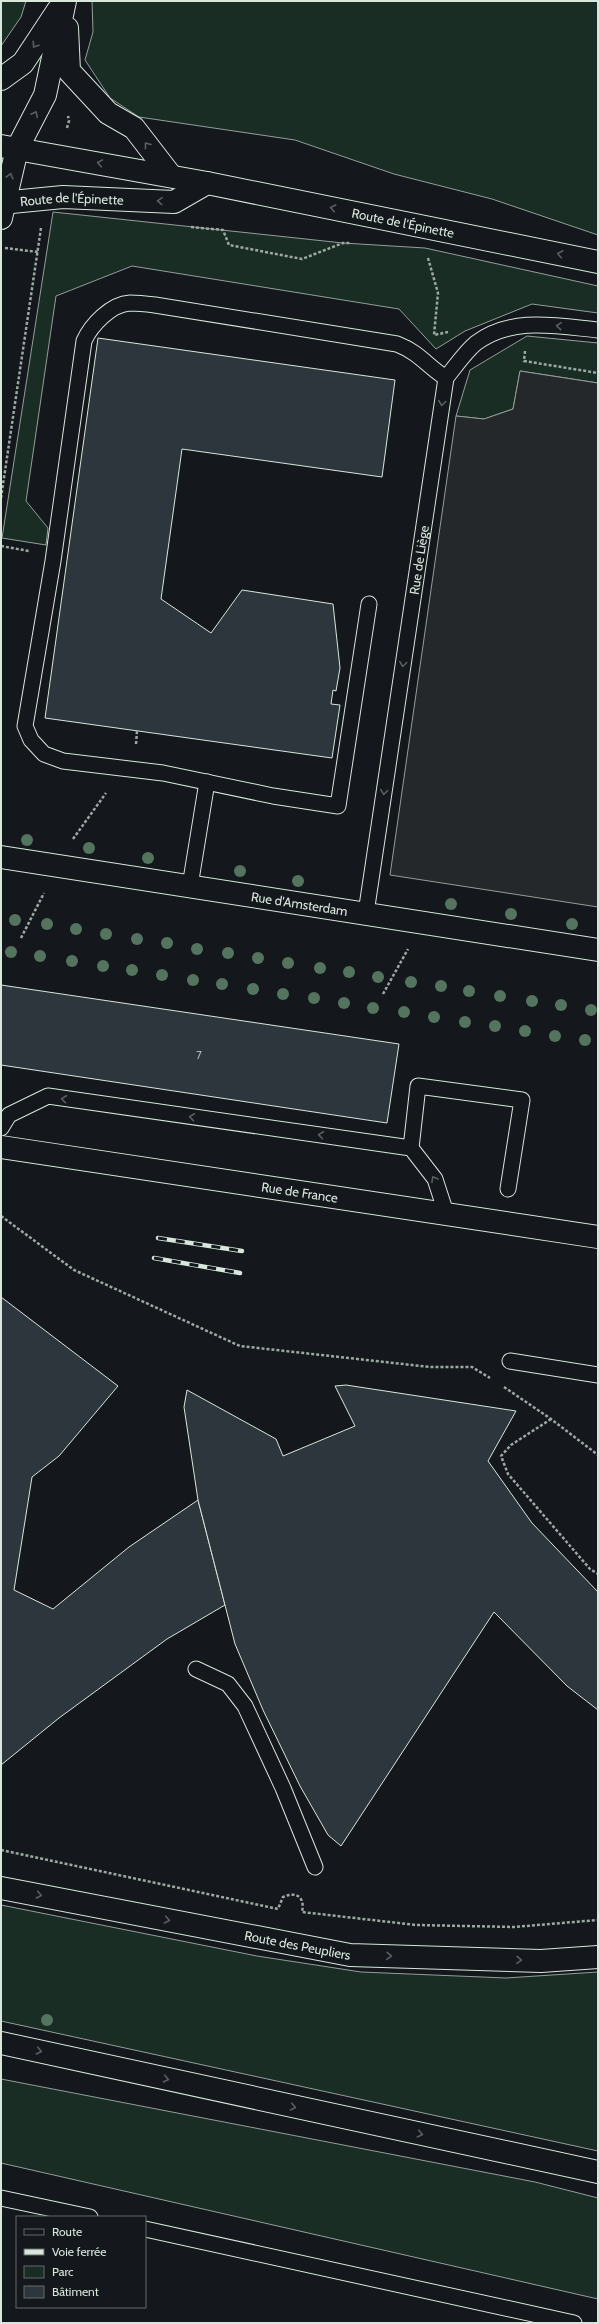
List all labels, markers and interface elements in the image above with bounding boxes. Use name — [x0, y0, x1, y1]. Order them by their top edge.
one-way arrow — [32, 41, 40, 48]
one-way arrow — [30, 111, 38, 118]
one-way arrow — [144, 142, 152, 149]
one-way arrow — [97, 160, 103, 168]
one-way arrow — [6, 173, 14, 179]
street label: Route de l'Épinette — [19, 189, 124, 209]
one-way arrow — [157, 197, 163, 206]
one-way arrow — [329, 204, 336, 213]
street label: Route de l'Épinette — [350, 204, 456, 241]
one-way arrow — [557, 251, 563, 259]
one-way arrow — [556, 322, 562, 331]
one-way arrow — [438, 399, 447, 406]
street label: Rue de Liège — [406, 524, 432, 596]
one-way arrow — [399, 660, 408, 667]
one-way arrow — [380, 789, 389, 795]
street label: Rue d'Amsterdam — [250, 888, 349, 919]
house number: 7 — [196, 1048, 202, 1062]
one-way arrow — [61, 1095, 67, 1104]
one-way arrow — [189, 1113, 195, 1122]
one-way arrow — [318, 1131, 324, 1140]
one-way arrow — [431, 1176, 438, 1183]
street label: Rue de France — [260, 1178, 339, 1206]
one-way arrow — [36, 1890, 42, 1899]
one-way arrow — [164, 1915, 170, 1923]
street label: Route des Peupliers — [243, 1927, 353, 1963]
one-way arrow — [386, 1952, 392, 1960]
one-way arrow — [516, 1956, 522, 1965]
one-way arrow — [36, 2046, 42, 2054]
one-way arrow — [163, 2074, 169, 2082]
one-way arrow — [290, 2102, 296, 2110]
one-way arrow — [417, 2130, 423, 2138]
legend — [16, 2216, 146, 2308]
text: Route — [52, 2224, 82, 2239]
text: Voie ferrée — [52, 2244, 106, 2259]
text: Parc — [52, 2264, 74, 2279]
text: Bâtiment — [52, 2284, 99, 2299]

